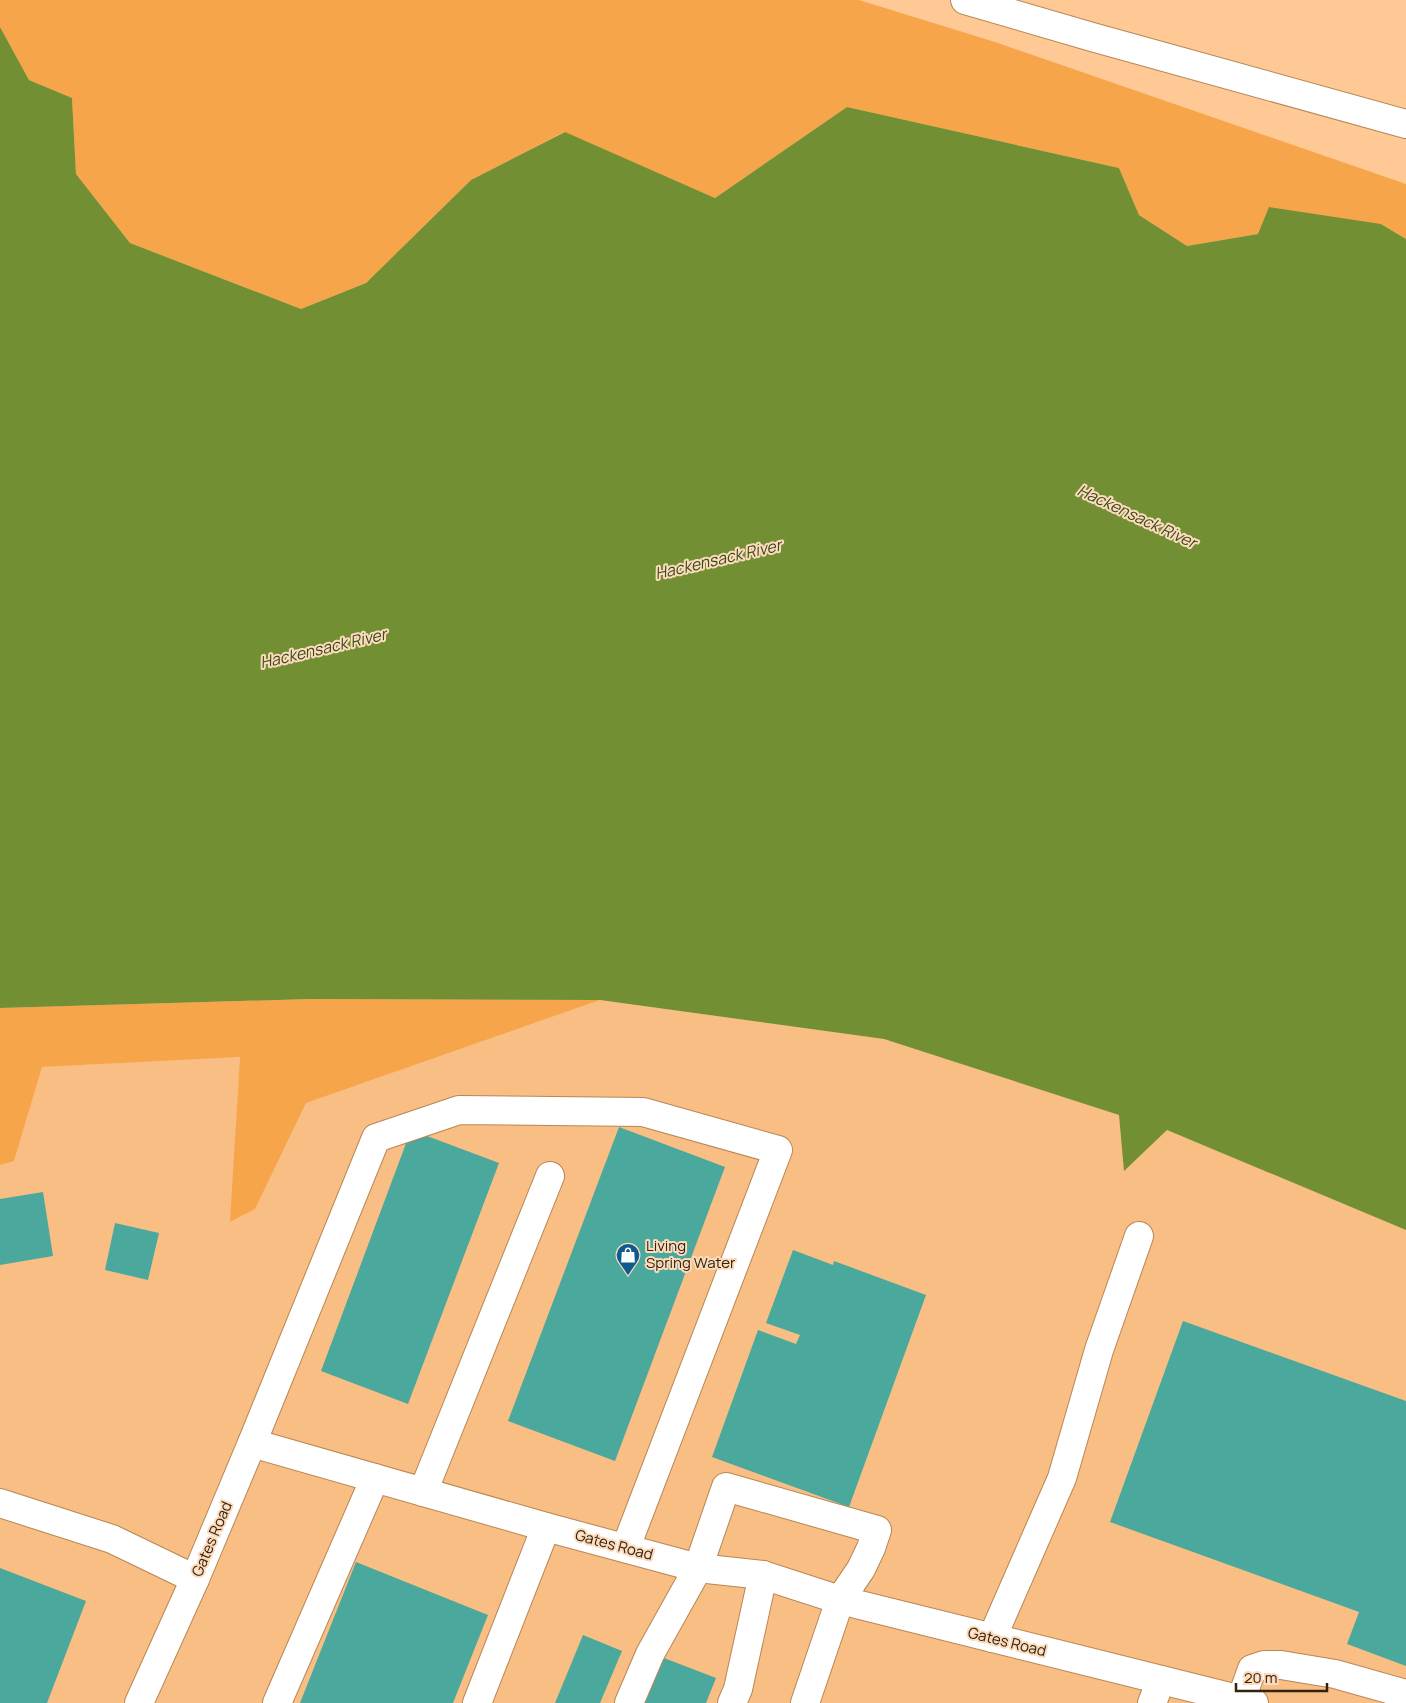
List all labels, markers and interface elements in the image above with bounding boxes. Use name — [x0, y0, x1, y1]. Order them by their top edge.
water label: Hackensack River — [1074, 479, 1202, 554]
water label: Hackensack River — [653, 533, 786, 584]
water label: Hackensack River — [258, 622, 391, 673]
place label: Living Spring Water — [646, 1235, 736, 1273]
shop icon: Living Spring Water — [615, 1242, 641, 1276]
street label: Gates Road — [186, 1498, 237, 1580]
street label: Gates Road — [573, 1524, 655, 1565]
street label: Gates Road — [966, 1622, 1048, 1661]
scale bar — [1236, 1660, 1327, 1692]
text: 20 m — [1244, 1667, 1277, 1688]

